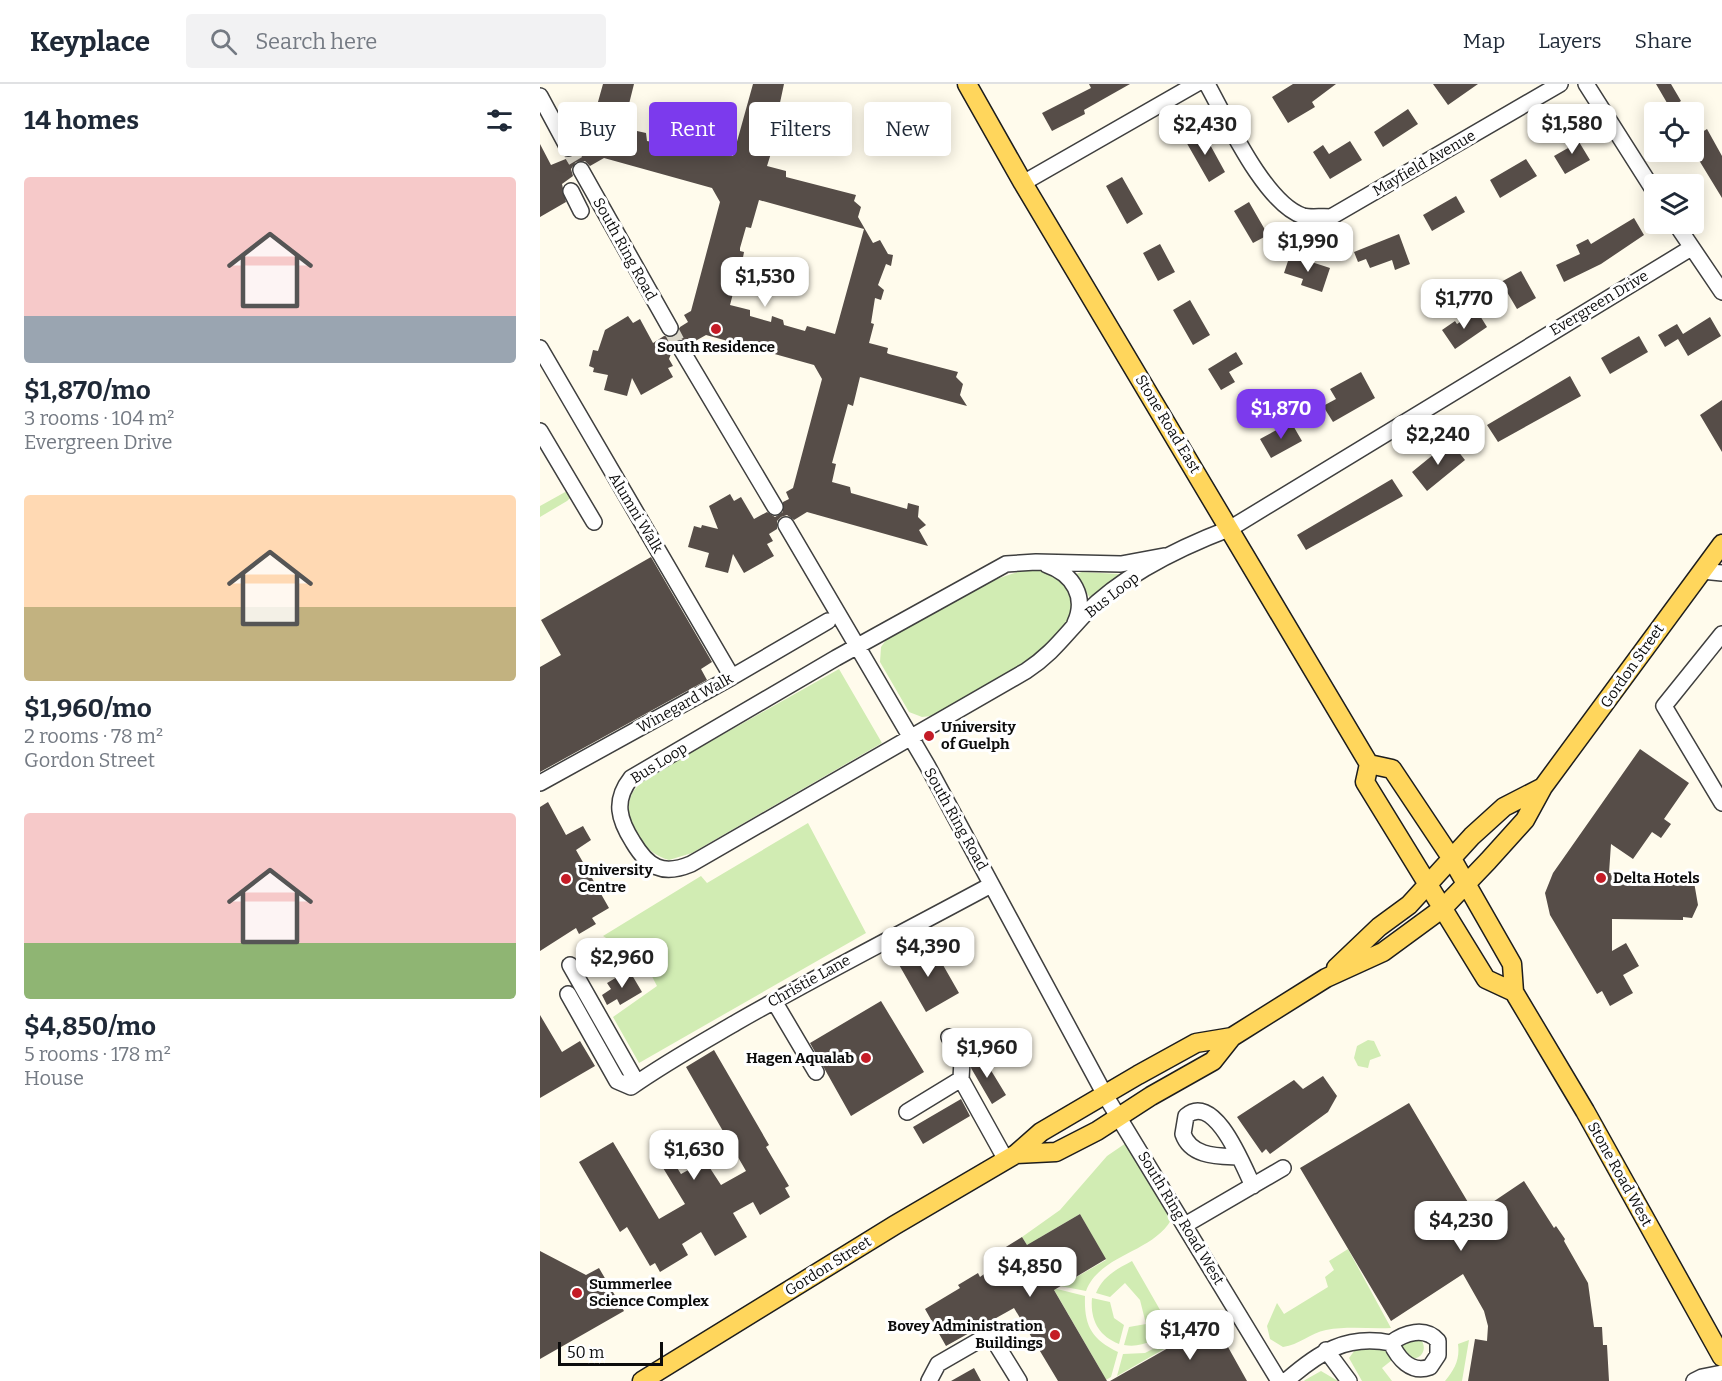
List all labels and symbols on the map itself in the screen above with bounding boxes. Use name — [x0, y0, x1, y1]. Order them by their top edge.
pin: $1,580 — [1523, 104, 1621, 155]
pin: $2,430 — [1156, 105, 1254, 156]
street label: Mayfield Avenue — [1369, 126, 1479, 200]
street label: South Ring Road — [589, 195, 661, 304]
pin: $1,990 — [1259, 222, 1357, 273]
pin: $1,530 — [716, 257, 814, 308]
street label: Evergreen Drive — [1547, 267, 1651, 339]
pin: $1,770 — [1415, 279, 1513, 330]
marker: South Residence — [709, 322, 723, 336]
place label: South Residence — [657, 338, 775, 356]
street label: Stone Road East — [1132, 372, 1205, 477]
pin: $1,870 — [1232, 389, 1330, 440]
pin: $2,240 — [1389, 415, 1487, 466]
street label: Alumni Walk — [605, 470, 667, 557]
street label: Bus Loop — [1082, 568, 1142, 622]
street label: Gordon Street — [1596, 620, 1668, 711]
street label: Winegard Walk — [634, 669, 736, 737]
place label: University of Guelph — [941, 718, 1016, 753]
marker: University of Guelph — [922, 729, 936, 743]
street label: Bus Loop — [627, 739, 691, 787]
street label: South Ring Road — [920, 765, 992, 874]
place label: University Centre — [578, 861, 653, 896]
place label: Delta Hotels — [1613, 869, 1700, 887]
marker: Delta Hotels — [1594, 871, 1608, 885]
marker: University Centre — [559, 872, 573, 886]
pin: $4,390 — [879, 927, 977, 978]
pin: $2,960 — [573, 938, 671, 989]
street label: Christie Lane — [765, 951, 853, 1011]
pin: $1,960 — [938, 1028, 1036, 1079]
place label: Hagen Aqualab — [746, 1049, 854, 1067]
marker: Hagen Aqualab — [859, 1051, 873, 1065]
street label: Stone Road West — [1584, 1119, 1656, 1230]
pin: $1,630 — [645, 1130, 743, 1181]
street label: South Ring Road West — [1134, 1148, 1228, 1289]
pin: $4,230 — [1412, 1201, 1510, 1252]
street label: Gordon Street — [782, 1232, 875, 1300]
pin: $4,850 — [981, 1247, 1079, 1298]
place label: Summerlee Science Complex — [589, 1275, 709, 1310]
marker: Summerlee Science Complex — [570, 1286, 584, 1300]
pin: $1,470 — [1141, 1310, 1239, 1361]
place label: Bovey Administration Buildings — [888, 1317, 1043, 1352]
marker: Bovey Administration Buildings — [1048, 1328, 1062, 1342]
scale bar — [558, 1339, 663, 1366]

